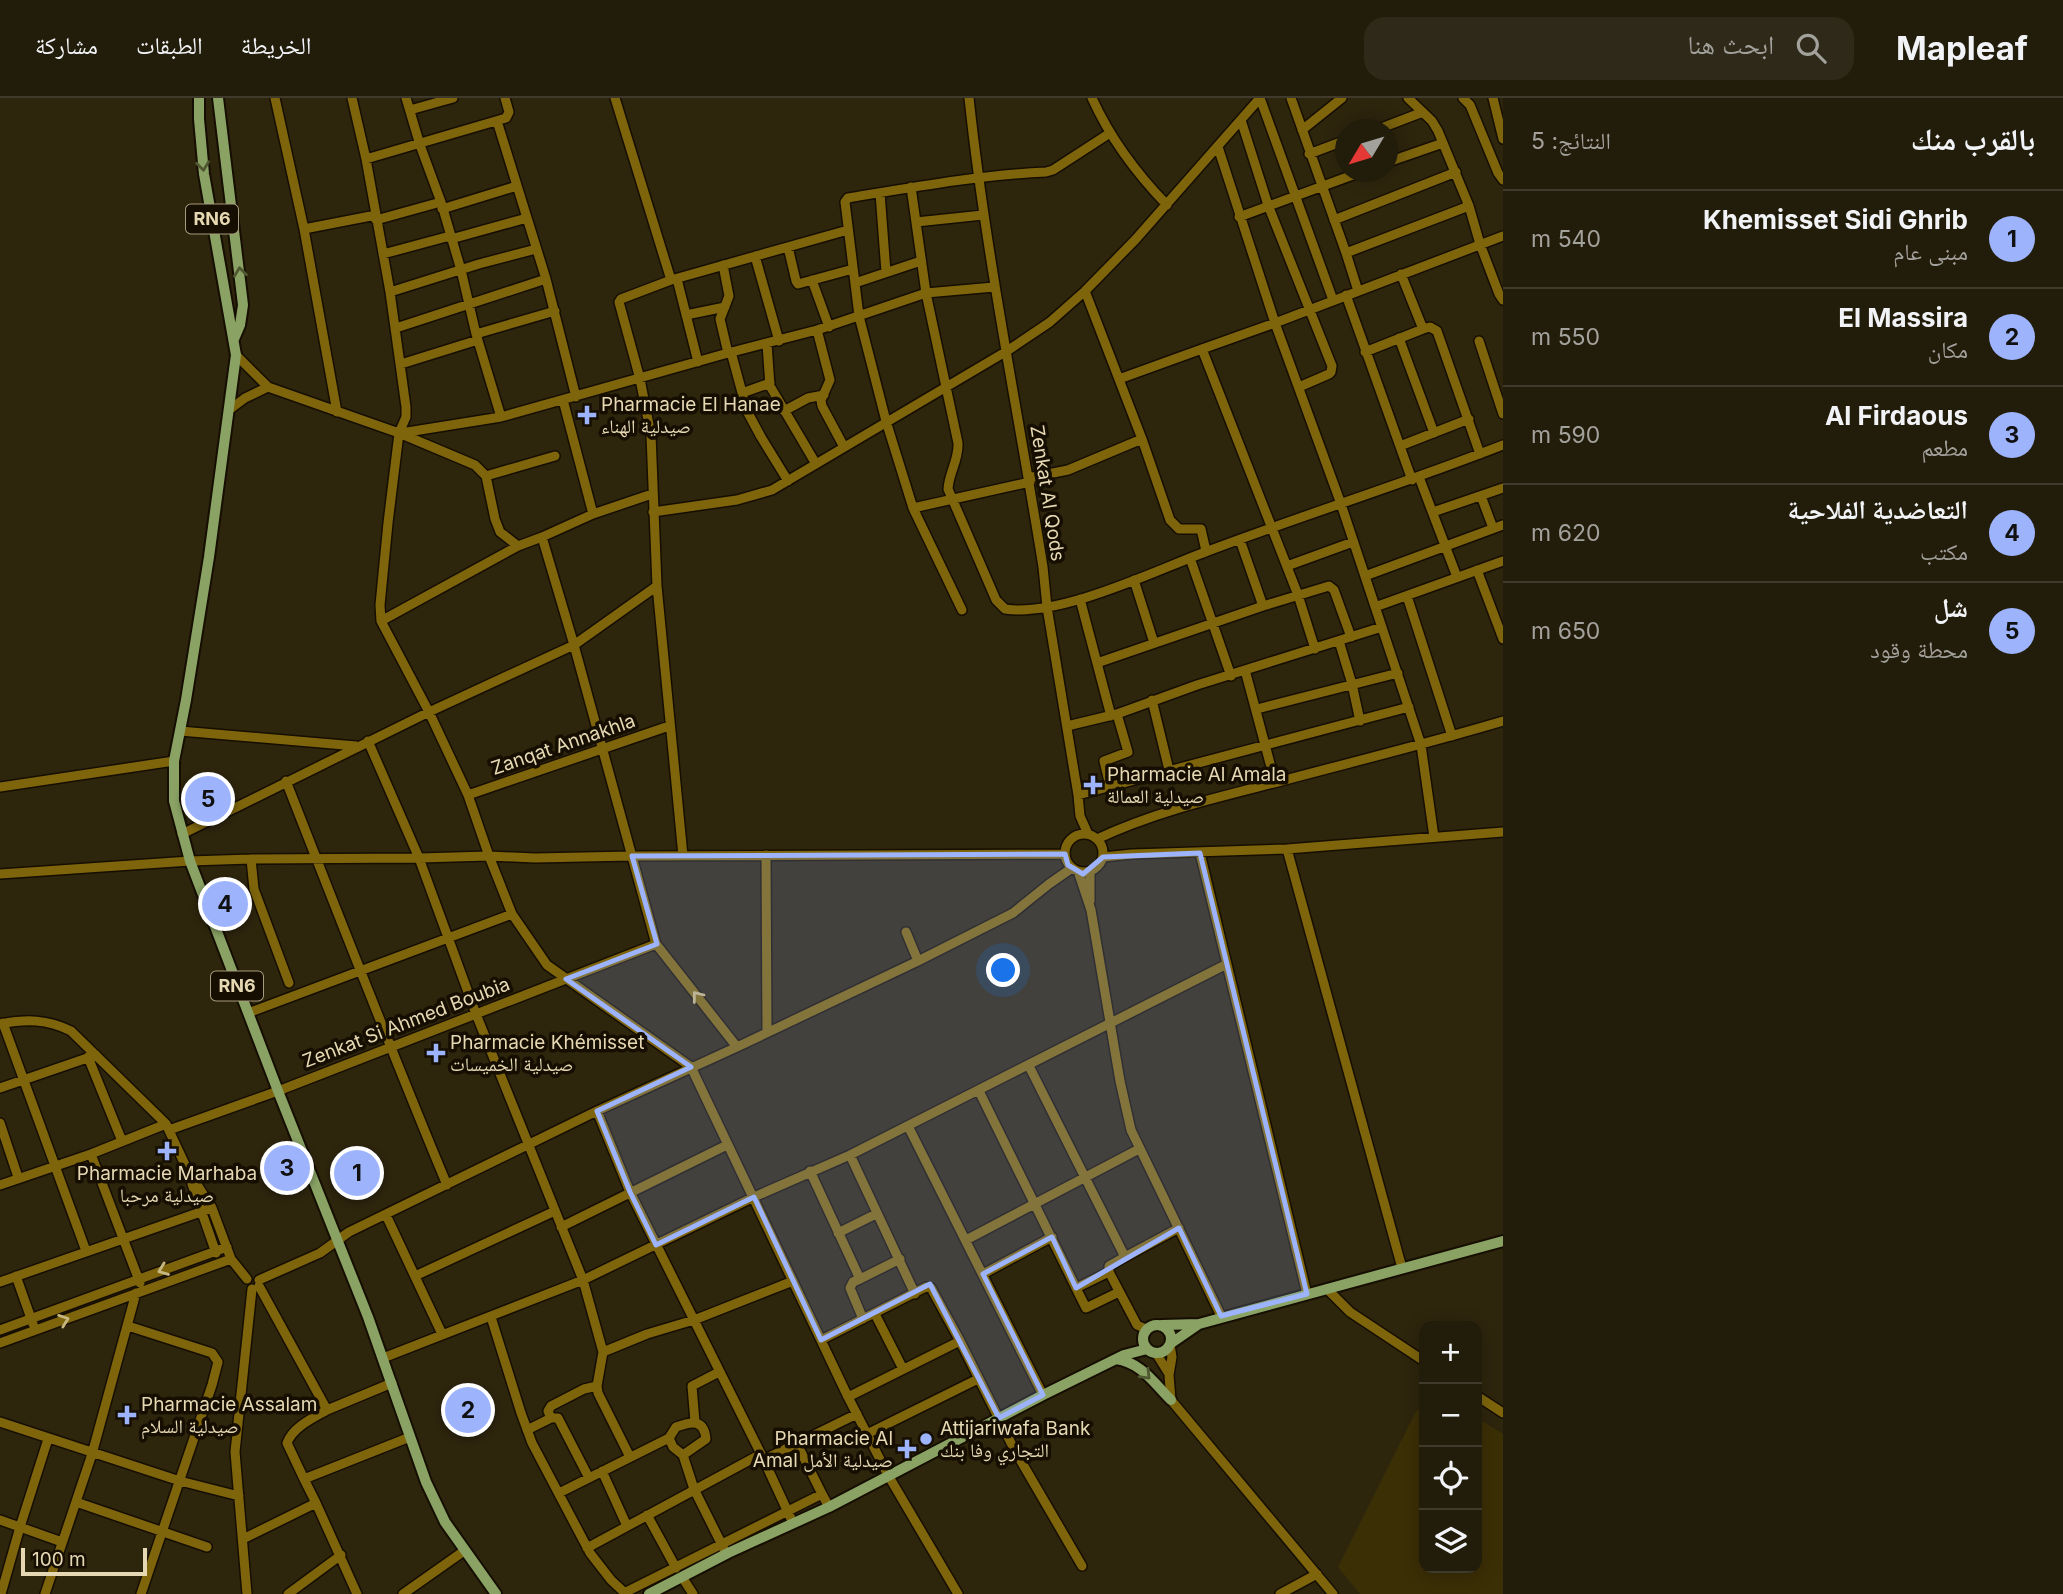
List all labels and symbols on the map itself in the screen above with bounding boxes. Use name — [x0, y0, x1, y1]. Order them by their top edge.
north arrow — [1335, 119, 1398, 182]
one-way arrow — [195, 160, 210, 172]
road number: RN6 — [186, 204, 238, 234]
one-way arrow — [233, 266, 248, 278]
place label: Pharmacie El Hanae صيدلية الهناء — [601, 393, 781, 438]
marker: Pharmacie El Hanae صيدلية الهناء — [579, 407, 595, 423]
street label: Zenkat Al Qods — [1025, 423, 1070, 563]
street label: Zanqat Annakhla — [488, 709, 638, 780]
place label: Pharmacie Al Amala صيدلية العمالة — [1107, 763, 1286, 808]
pin: 5 — [185, 773, 231, 825]
marker: Pharmacie Al Amala صيدلية العمالة — [1085, 777, 1101, 793]
pin: 4 — [202, 878, 248, 930]
your location — [986, 953, 1020, 987]
road number: RN6 — [211, 972, 263, 1001]
street label: Zenkat Si Ahmed Boubia — [299, 972, 513, 1073]
one-way arrow — [692, 991, 705, 1003]
place label: Pharmacie Khémisset صيدلية الخميسات — [450, 1031, 644, 1076]
marker: Pharmacie Khémisset صيدلية الخميسات — [428, 1045, 444, 1061]
pin: 3 — [264, 1142, 310, 1194]
marker: Pharmacie Marhaba صيدلية مرحبا — [159, 1143, 175, 1159]
pin: 1 — [334, 1147, 380, 1199]
place label: Pharmacie Marhaba صيدلية مرحبا — [77, 1162, 257, 1207]
one-way arrow — [157, 1262, 169, 1276]
one-way arrow — [58, 1314, 70, 1328]
one-way arrow — [1138, 1366, 1151, 1379]
pin: 2 — [445, 1384, 491, 1436]
place label: Pharmacie Assalam صيدلية السلام — [141, 1393, 317, 1440]
marker: Pharmacie Assalam صيدلية السلام — [119, 1407, 135, 1423]
place label: Attijariwafa Bank التجاري وفا بنك — [940, 1417, 1091, 1466]
place label: Pharmacie Al Amal صيدلية الأمل — [753, 1427, 893, 1472]
marker: Attijariwafa Bank التجاري وفا بنك — [918, 1431, 934, 1447]
marker: Pharmacie Al Amal صيدلية الأمل — [899, 1441, 915, 1457]
scale bar — [21, 1545, 147, 1577]

